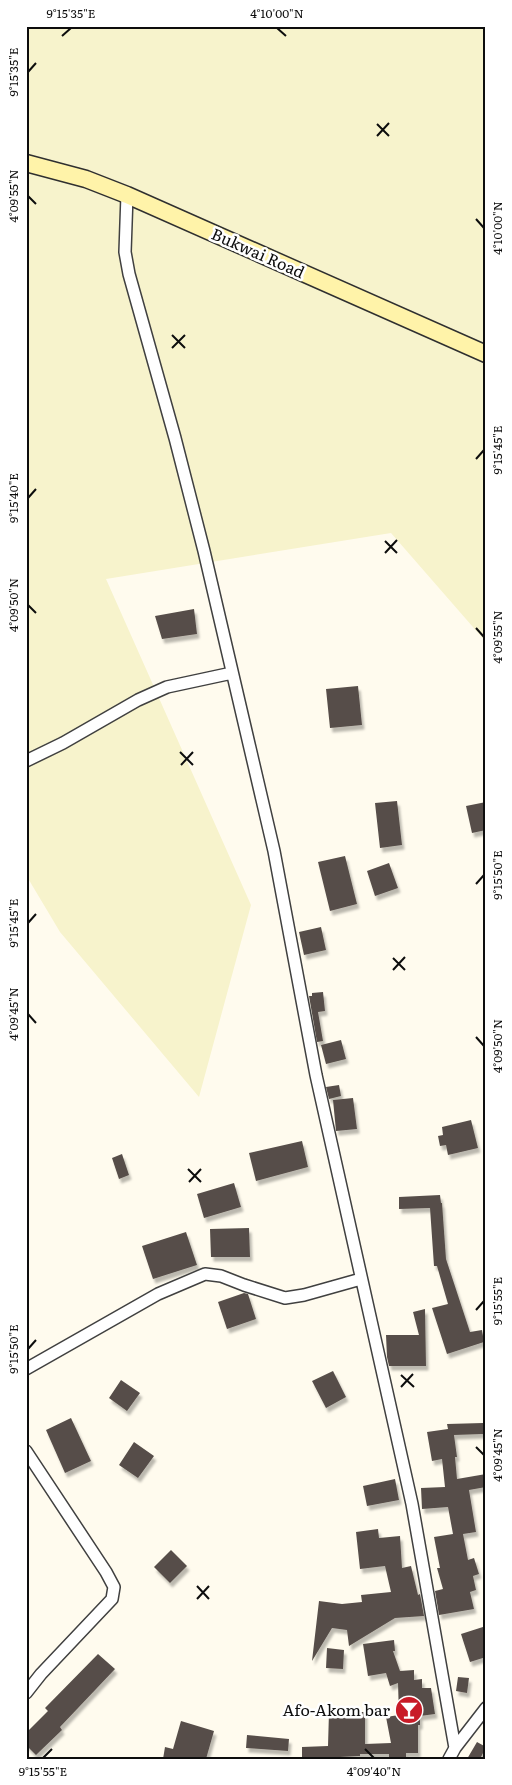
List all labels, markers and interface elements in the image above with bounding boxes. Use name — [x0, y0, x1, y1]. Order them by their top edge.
text: 9°15'35"E — [47, 4, 96, 22]
text: 4°10'00"N — [250, 4, 304, 22]
text: 9°15'35"E — [4, 47, 22, 96]
text: 4°09'55"N — [4, 169, 22, 223]
text: 4°10'00"N — [488, 201, 506, 255]
street label: Bukwai Road — [208, 221, 309, 283]
text: 9°15'45"E — [488, 425, 506, 475]
text: 9°15'40"E — [4, 473, 22, 523]
text: 4°09'50"N — [4, 578, 22, 632]
text: 4°09'55"N — [488, 610, 506, 664]
text: 9°15'50"E — [488, 850, 506, 900]
text: 9°15'45"E — [4, 898, 22, 948]
text: 4°09'45"N — [4, 987, 22, 1041]
text: 4°09'50"N — [488, 1019, 506, 1073]
text: 9°15'55"E — [488, 1276, 506, 1325]
text: 9°15'50"E — [4, 1324, 22, 1374]
text: 4°09'45"N — [488, 1428, 506, 1482]
bar icon: Afo-Akom bar — [394, 1695, 424, 1725]
place label: Afo-Akom bar — [283, 1697, 390, 1721]
text: 9°15'55"E — [19, 1762, 68, 1780]
text: 4°09'40"N — [347, 1762, 401, 1780]

